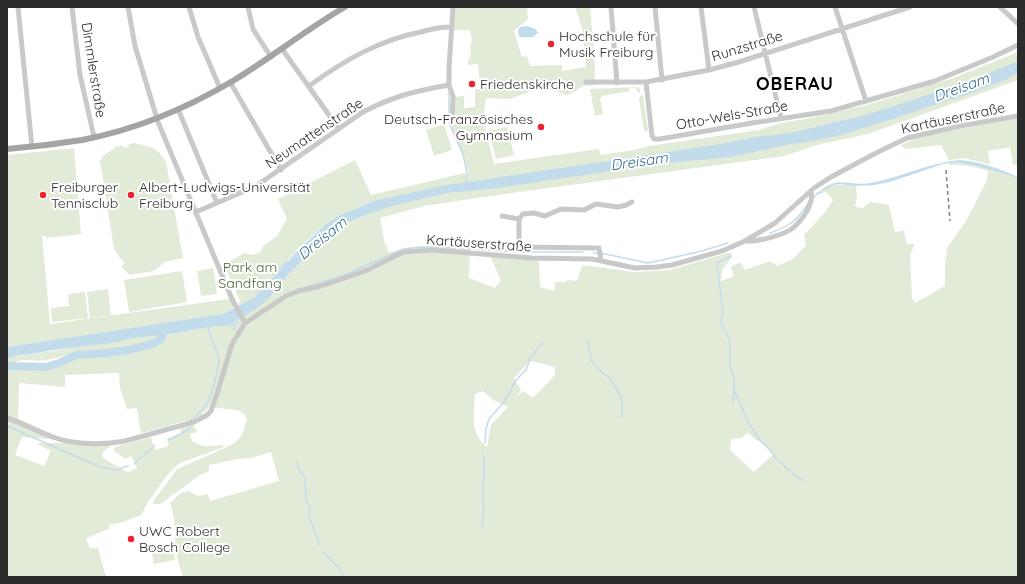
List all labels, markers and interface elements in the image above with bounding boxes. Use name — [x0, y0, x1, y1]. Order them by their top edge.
street label: Dimmlerstraße — [78, 21, 110, 119]
place label: Hochschule für Musik Freiburg — [559, 27, 656, 61]
street label: Runzstraße — [709, 27, 785, 65]
marker: Hochschule für Musik Freiburg — [546, 39, 556, 49]
water label: Dreisam — [931, 68, 992, 106]
district label: OBERAU — [756, 72, 834, 95]
place label: Friedenskirche — [480, 75, 574, 93]
marker: Friedenskirche — [467, 79, 477, 89]
street label: Neumattenstraße — [262, 94, 366, 172]
street label: Otto-Wels-Straße — [675, 96, 789, 134]
street label: Kartäuserstraße — [899, 98, 1007, 138]
place label: Deutsch-Französisches Gymnasium — [384, 110, 533, 144]
marker: Deutsch-Französisches Gymnasium — [536, 122, 546, 132]
water label: Dreisam — [609, 148, 669, 174]
place label: Freiburger Tennisclub — [51, 178, 119, 212]
place label: Albert-Ludwigs-Universität Freiburg — [139, 178, 311, 212]
marker: Freiburger Tennisclub — [38, 190, 48, 200]
marker: Albert-Ludwigs-Universität Freiburg — [126, 190, 136, 200]
water label: Dreisam — [294, 212, 351, 264]
street label: Kartäuserstraße — [426, 230, 532, 256]
park label: Park am Sandfang — [218, 258, 282, 292]
place label: UWC Robert Bosch College — [139, 522, 230, 556]
marker: UWC Robert Bosch College — [126, 534, 136, 544]

